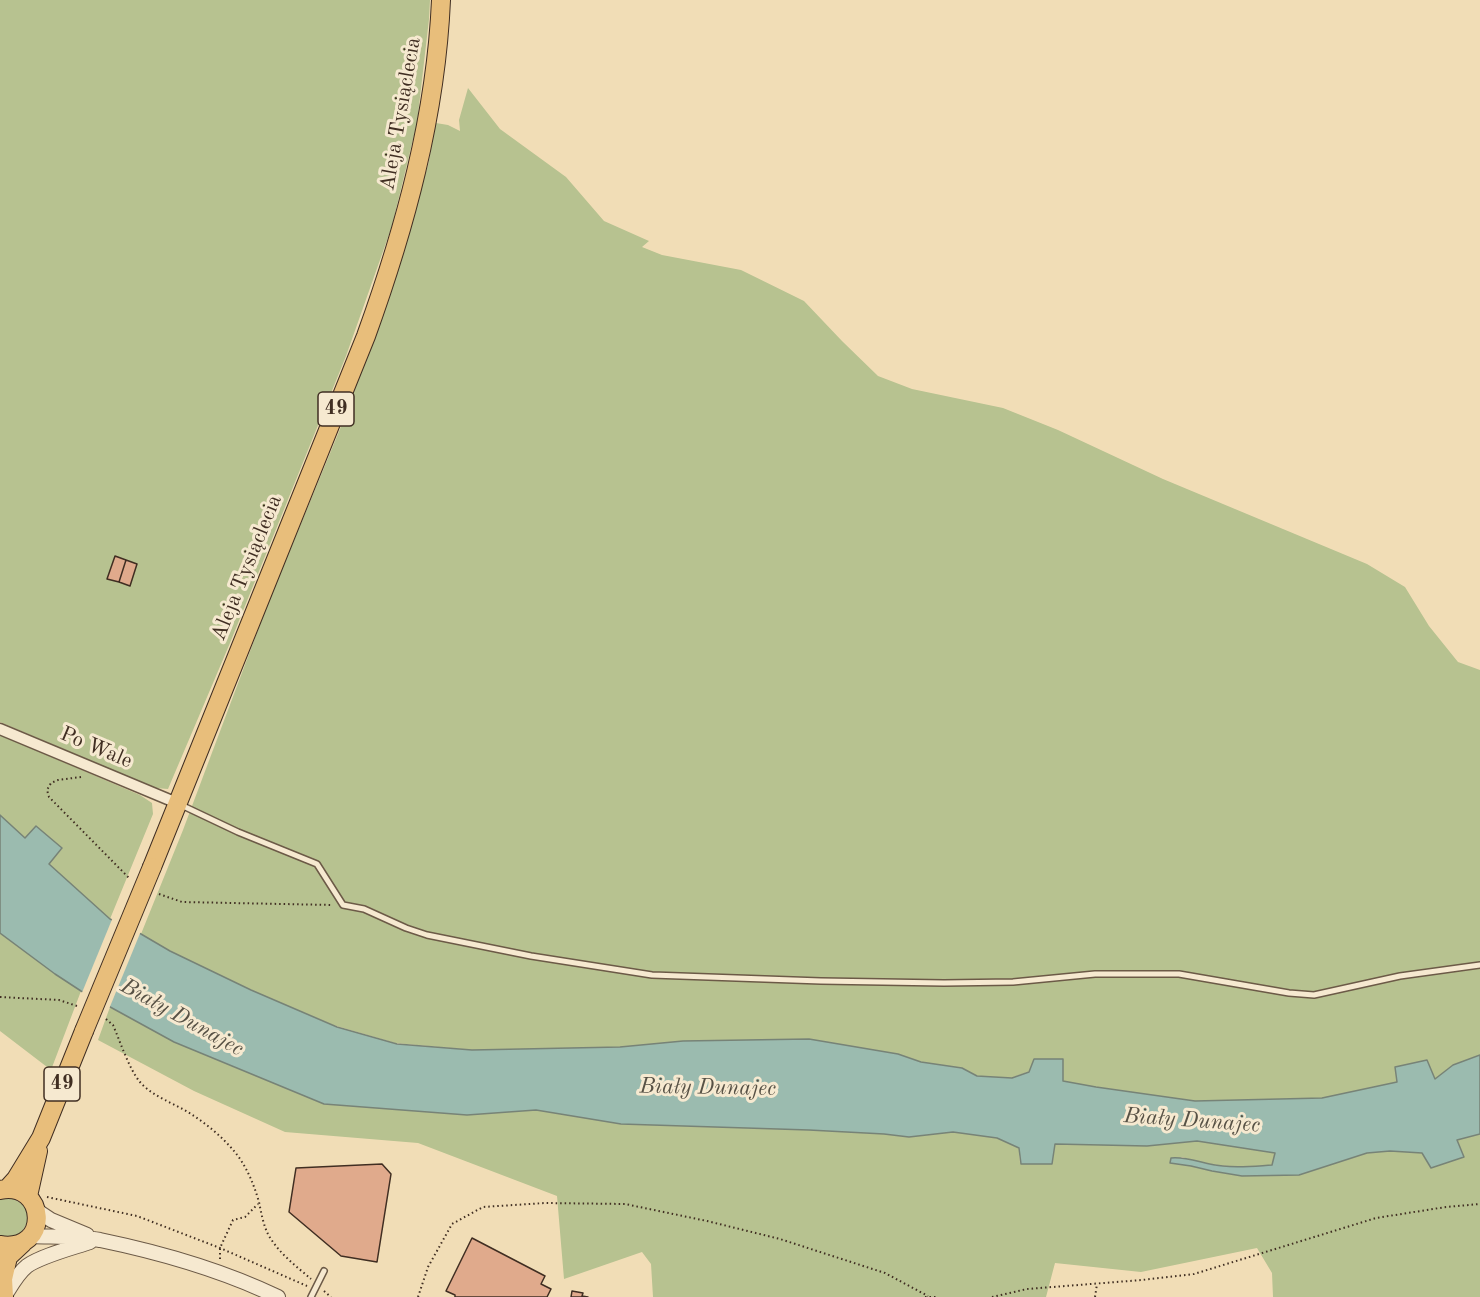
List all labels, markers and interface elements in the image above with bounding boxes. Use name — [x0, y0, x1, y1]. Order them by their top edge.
street label: Aleja Tysiąclecia — [375, 35, 427, 193]
road number: 49 — [318, 392, 354, 426]
street label: Aleja Tysiąclecia — [206, 491, 288, 645]
street label: Po Wale — [56, 722, 136, 774]
water label: Biały Dunajec — [116, 973, 248, 1063]
road number: 49 — [44, 1067, 80, 1101]
water label: Biały Dunajec — [639, 1074, 777, 1102]
water label: Biały Dunajec — [1123, 1103, 1261, 1139]

